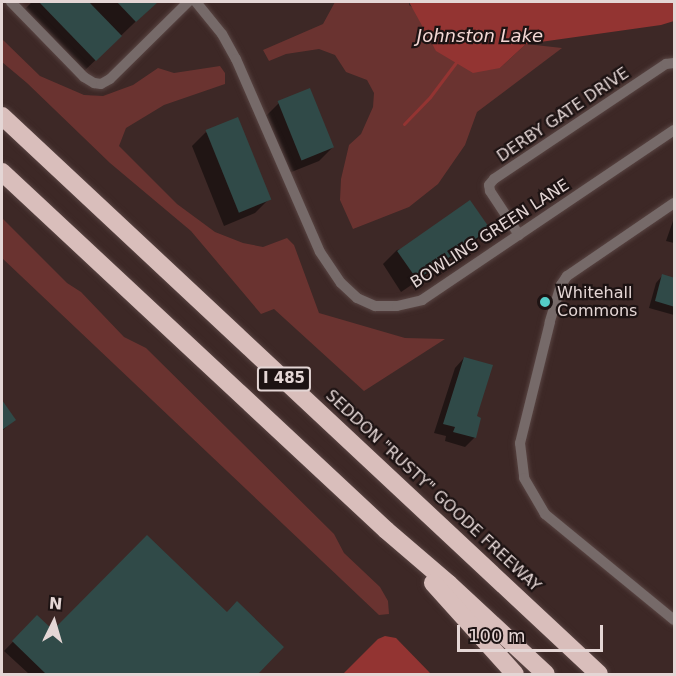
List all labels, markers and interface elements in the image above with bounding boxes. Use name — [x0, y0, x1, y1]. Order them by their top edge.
water label: Johnston Lake — [417, 25, 543, 47]
street label: DERBY GATE DRIVE — [493, 64, 633, 166]
street label: BOWLING GREEN LANE — [407, 175, 573, 293]
place label: Whitehall Commons — [557, 283, 637, 321]
marker: Whitehall Commons — [538, 295, 552, 309]
road number: I 485 — [256, 367, 312, 391]
street label: SEDDON "RUSTY" GOODE FREEWAY — [322, 386, 544, 596]
north arrow — [24, 592, 84, 652]
text: N — [48, 594, 63, 614]
scale bar — [460, 613, 606, 651]
text: 100 m — [468, 625, 526, 646]

